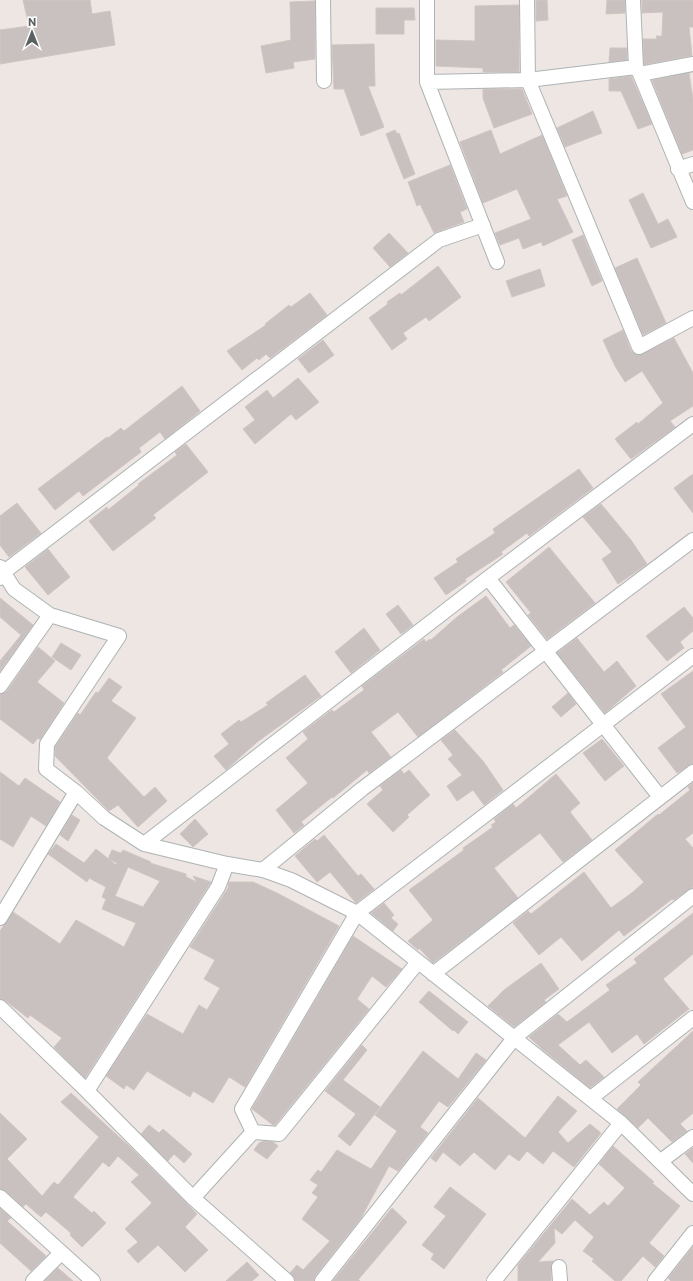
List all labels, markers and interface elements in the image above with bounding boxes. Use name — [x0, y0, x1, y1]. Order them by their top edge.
north arrow — [12, 12, 52, 52]
text: N — [28, 15, 36, 28]

